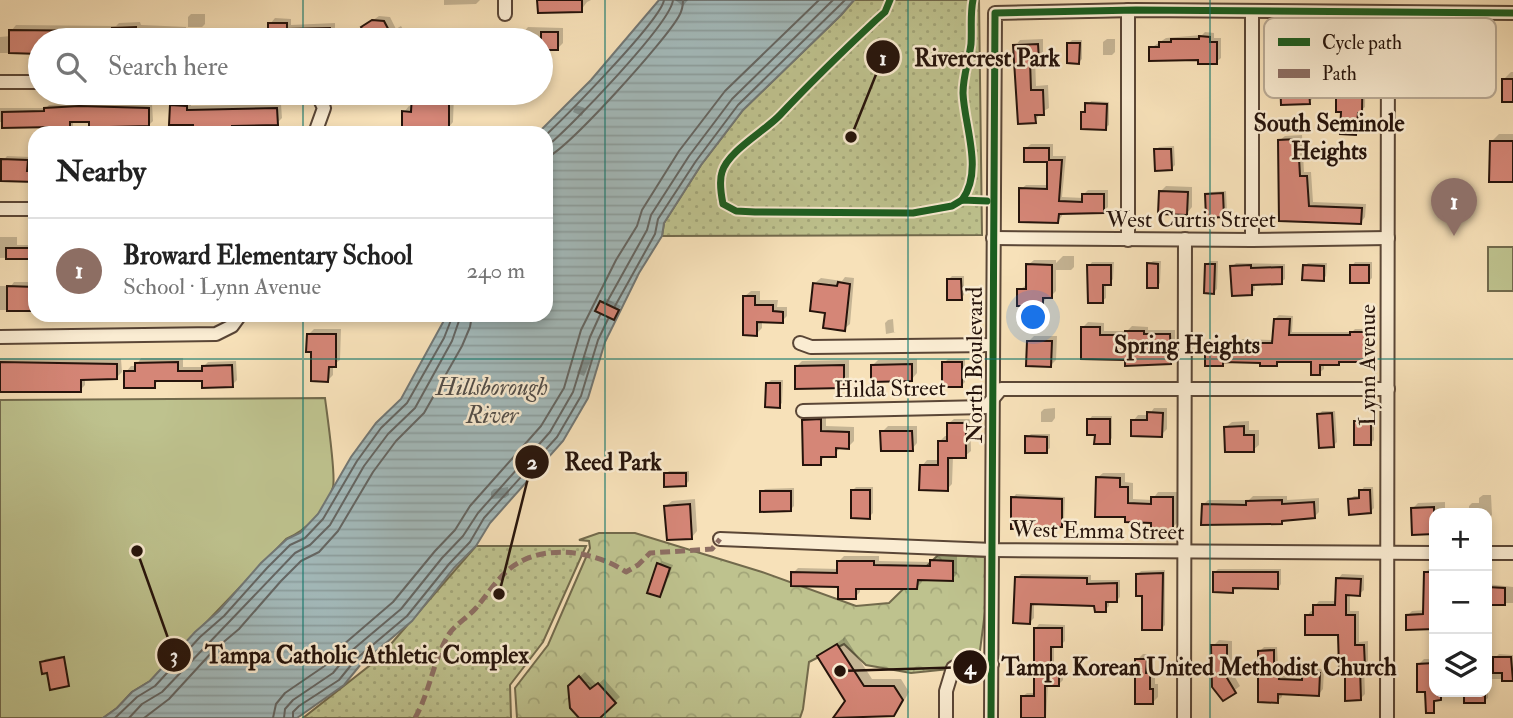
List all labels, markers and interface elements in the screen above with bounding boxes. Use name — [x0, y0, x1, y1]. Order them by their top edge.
legend — [1264, 18, 1496, 98]
search box — [28, 28, 553, 105]
text: Cycle path — [1322, 31, 1402, 56]
callout: Rivercrest Park — [865, 35, 1074, 80]
text: Rivercrest Park — [914, 43, 1060, 74]
text: 1 — [879, 45, 887, 72]
icon: search — [52, 48, 90, 86]
text: Search here — [108, 51, 228, 83]
text: Path — [1322, 62, 1357, 86]
district label: South Seminole Heights — [1254, 108, 1404, 167]
text: Nearby — [56, 153, 146, 190]
pin: 1 — [1431, 178, 1477, 236]
street label: West Curtis Street — [1105, 205, 1276, 234]
text: Broward Elementary School — [123, 240, 413, 272]
text: 1 — [75, 256, 83, 285]
text: 240 m — [466, 256, 525, 285]
text: School · Lynn Avenue — [123, 272, 321, 301]
street label: North Boulevard — [960, 287, 989, 443]
your location — [1016, 300, 1050, 334]
street label: Lynn Avenue — [1353, 304, 1382, 426]
district label: Spring Heights — [1114, 330, 1260, 361]
water label: Hillsborough River — [435, 372, 548, 431]
street label: Hilda Street — [834, 373, 946, 404]
callout: Reed Park — [515, 439, 675, 484]
text: Reed Park — [564, 447, 662, 478]
text: 2 — [527, 449, 538, 476]
map controls — [1429, 508, 1492, 697]
button: + — [1429, 508, 1492, 571]
street label: West Emma Street — [1010, 514, 1185, 547]
button: − — [1429, 571, 1492, 634]
callout: Tampa Catholic Athletic Complex — [156, 632, 543, 677]
button: layers — [1429, 634, 1492, 697]
text: Tampa Catholic Athletic Complex — [204, 640, 529, 671]
text: 3 — [170, 642, 178, 669]
callout: Tampa Korean United Methodist Church — [952, 644, 1410, 689]
text: Tampa Korean United Methodist Church — [1000, 652, 1397, 683]
text: 4 — [963, 654, 977, 681]

